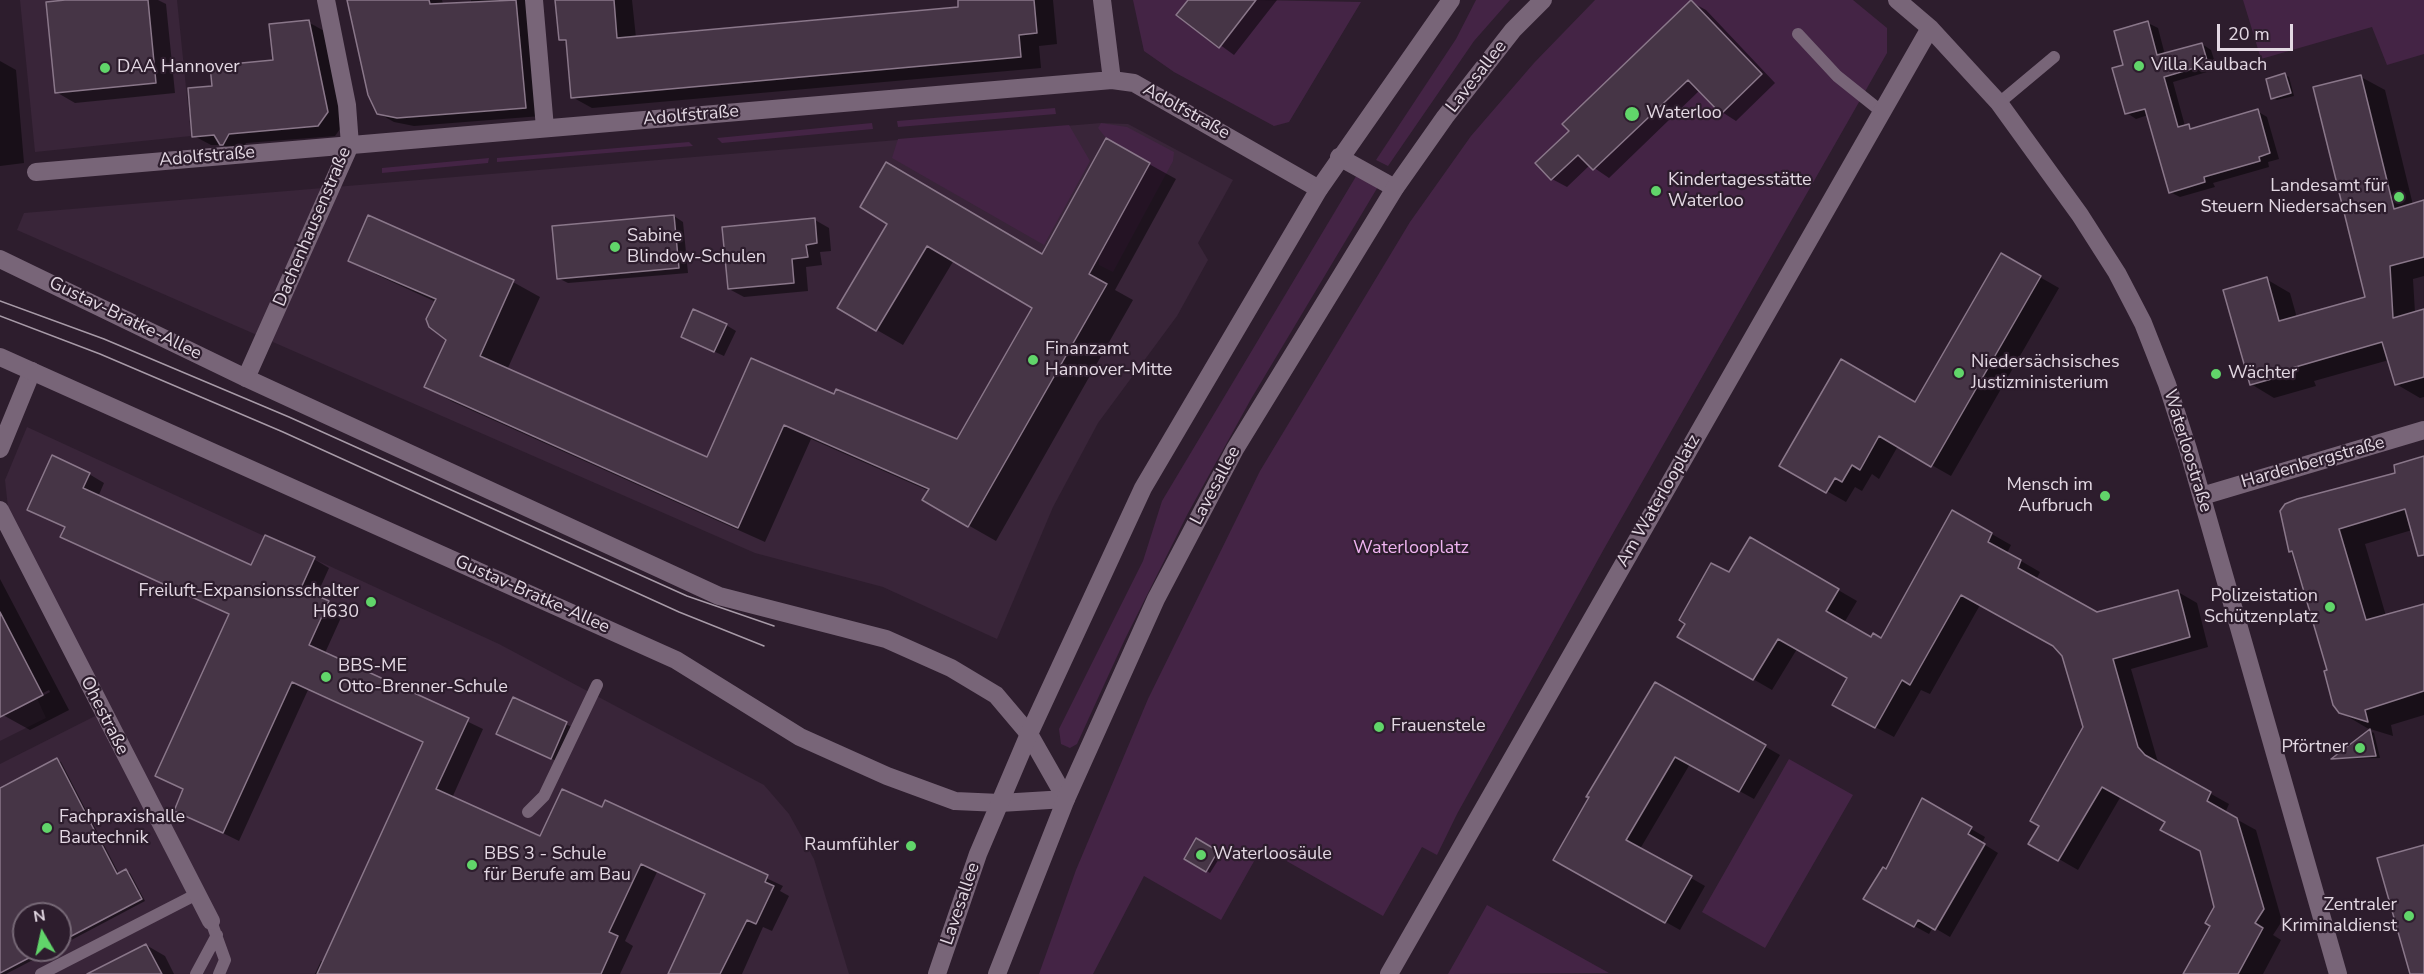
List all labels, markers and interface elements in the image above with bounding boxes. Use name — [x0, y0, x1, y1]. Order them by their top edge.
scale bar — [2220, 12, 2296, 50]
text: 20 m — [2228, 22, 2270, 46]
street label: Lavesallee — [1442, 37, 1512, 117]
place label: Villa Kaulbach — [2151, 55, 2267, 77]
place label: DAA Hannover — [117, 57, 240, 79]
marker: Villa Kaulbach — [2132, 59, 2146, 73]
marker: DAA Hannover — [98, 61, 112, 75]
street label: Adolfstraße — [1139, 79, 1233, 145]
street label: Adolfstraße — [642, 101, 740, 131]
place label: Waterloo — [1646, 103, 1722, 125]
marker: Waterloo — [1623, 105, 1641, 123]
street label: Adolfstraße — [158, 142, 256, 172]
street label: Dachenhausenstraße — [270, 144, 356, 310]
place label: Kindertagesstätte Waterloo — [1668, 170, 1812, 213]
place label: Landesamt für Steuern Niedersachsen — [2200, 176, 2387, 219]
marker: Kindertagesstätte Waterloo — [1649, 184, 1663, 198]
marker: Landesamt für Steuern Niedersachsen — [2392, 190, 2406, 204]
place label: Sabine Blindow-Schulen — [627, 226, 766, 268]
marker: Sabine Blindow-Schulen — [608, 240, 622, 254]
street label: Gustav-Bratke-Allee — [45, 273, 205, 365]
place label: Finanzamt Hannover-Mitte — [1045, 339, 1172, 382]
place label: Niedersächsisches Justizministerium — [1971, 352, 2120, 394]
marker: Finanzamt Hannover-Mitte — [1026, 353, 1040, 367]
place label: Wächter — [2228, 363, 2297, 385]
marker: Niedersächsisches Justizministerium — [1952, 366, 1966, 380]
marker: Wächter — [2209, 367, 2223, 381]
street label: Waterloostraße — [2158, 387, 2216, 515]
street label: Am Waterlooplatz — [1612, 431, 1706, 571]
street label: Hardenbergstraße — [2239, 432, 2387, 494]
street label: Lavesallee — [1186, 443, 1246, 529]
place label: Mensch im Aufbruch — [2006, 475, 2093, 518]
marker: Mensch im Aufbruch — [2098, 489, 2112, 503]
park label: Waterlooplatz — [1353, 538, 1469, 560]
street label: Gustav-Bratke-Allee — [451, 551, 613, 639]
place label: Freiluft-Expansionsschalter H630 — [138, 581, 359, 624]
place label: Polizeistation Schützenplatz — [2204, 586, 2318, 628]
marker: Freiluft-Expansionsschalter H630 — [364, 595, 378, 609]
marker: Polizeistation Schützenplatz — [2323, 600, 2337, 614]
place label: BBS-ME Otto-Brenner-Schule — [338, 656, 508, 698]
marker: BBS-ME Otto-Brenner-Schule — [319, 670, 333, 684]
street label: Ohestraße — [75, 673, 133, 759]
place label: Frauenstele — [1391, 716, 1486, 738]
marker: Frauenstele — [1372, 720, 1386, 734]
place label: Pförtner — [2281, 737, 2348, 759]
marker: Pförtner — [2353, 741, 2367, 755]
place label: Fachpraxishalle Bautechnik — [59, 807, 185, 850]
marker: Fachpraxishalle Bautechnik — [40, 821, 54, 835]
place label: Raumfühler — [804, 835, 899, 857]
marker: Raumfühler — [904, 839, 918, 853]
place label: BBS 3 - Schule für Berufe am Bau — [484, 844, 631, 886]
place label: Waterloosäule — [1213, 844, 1332, 866]
marker: Waterloosäule — [1194, 848, 1208, 862]
marker: BBS 3 - Schule für Berufe am Bau — [465, 858, 479, 872]
street label: Lavesallee — [937, 860, 985, 948]
place label: Zentraler Kriminaldienst — [2281, 895, 2397, 938]
north arrow — [12, 902, 72, 962]
text: N — [32, 904, 47, 928]
marker: Zentraler Kriminaldienst — [2402, 909, 2416, 923]

